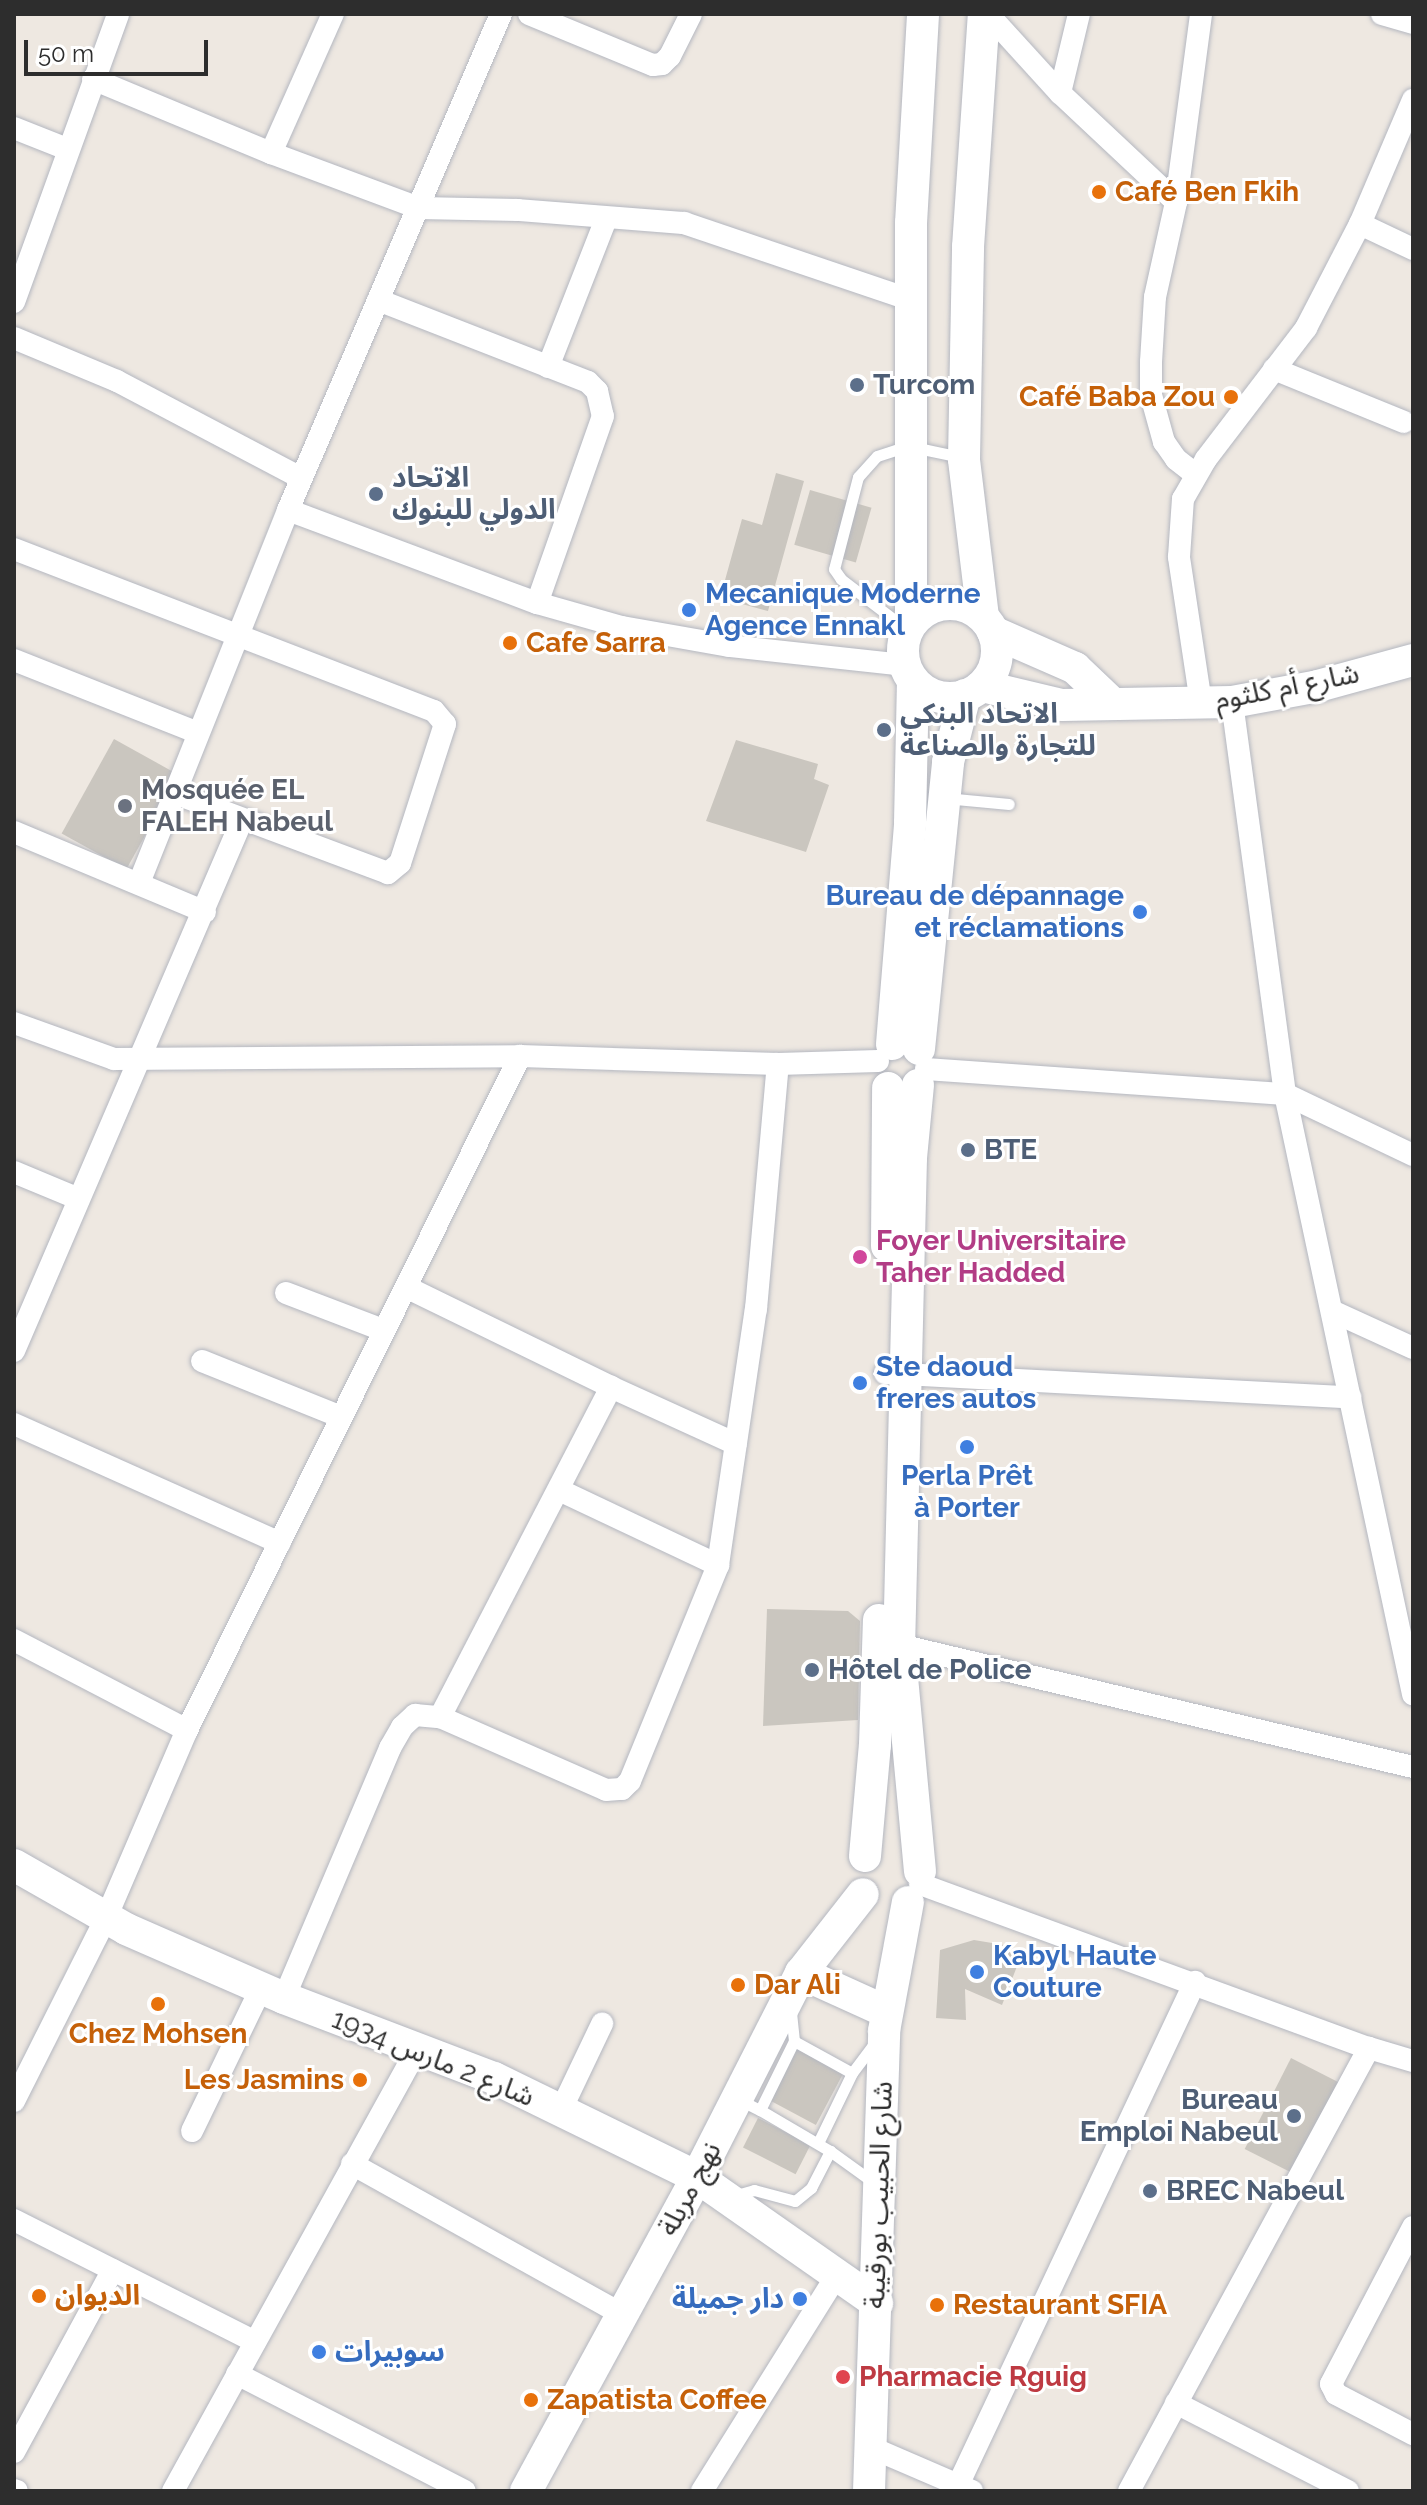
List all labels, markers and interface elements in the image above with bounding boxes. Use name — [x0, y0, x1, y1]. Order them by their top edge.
scale bar — [28, 24, 212, 74]
text: 50 m — [38, 39, 94, 68]
place label: Café Ben Fkih — [1115, 175, 1299, 209]
marker: Café Ben Fkih — [1090, 183, 1108, 201]
place label: Turcom — [873, 368, 975, 402]
marker: Turcom — [848, 376, 866, 394]
place label: Café Baba Zou — [1019, 380, 1215, 414]
marker: Café Baba Zou — [1222, 388, 1240, 406]
place label: الاتحاد الدولي للبنوك — [392, 461, 556, 527]
marker: الاتحاد الدولي للبنوك — [367, 485, 385, 503]
place label: Mecanique Moderne Agence Ennakl — [705, 577, 980, 643]
marker: Mecanique Moderne Agence Ennakl — [680, 601, 698, 619]
place label: Cafe Sarra — [526, 626, 666, 660]
marker: Cafe Sarra — [501, 634, 519, 652]
street label: شارع أم كلثوم — [1212, 657, 1362, 717]
place label: الاتحاد البنكي للتجارة والصناعة — [900, 697, 1096, 763]
marker: الاتحاد البنكي للتجارة والصناعة — [875, 721, 893, 739]
place label: Mosquée EL FALEH Nabeul — [141, 773, 333, 839]
marker: Mosquée EL FALEH Nabeul — [116, 797, 134, 815]
place label: Bureau de dépannage et réclamations — [826, 879, 1124, 945]
marker: Bureau de dépannage et réclamations — [1131, 903, 1149, 921]
place label: BTE — [984, 1133, 1037, 1167]
marker: BTE — [959, 1141, 977, 1159]
place label: Foyer Universitaire Taher Hadded — [876, 1224, 1127, 1290]
marker: Foyer Universitaire Taher Hadded — [851, 1248, 869, 1266]
place label: Ste daoud freres autos — [876, 1350, 1036, 1416]
marker: Ste daoud freres autos — [851, 1374, 869, 1392]
marker: Perla Prêt à Porter — [958, 1438, 976, 1456]
place label: Perla Prêt à Porter — [901, 1459, 1033, 1525]
place label: Hôtel de Police — [828, 1653, 1032, 1687]
marker: Hôtel de Police — [803, 1661, 821, 1679]
place label: Kabyl Haute Couture — [993, 1939, 1157, 2005]
marker: Kabyl Haute Couture — [968, 1963, 986, 1981]
place label: Dar Ali — [754, 1968, 842, 2002]
marker: Dar Ali — [729, 1976, 747, 1994]
marker: Chez Mohsen — [149, 1995, 167, 2013]
street label: شارع 2 مارس 1934 — [327, 2002, 539, 2114]
place label: Chez Mohsen — [69, 2017, 247, 2051]
place label: Les Jasmins — [183, 2063, 344, 2097]
marker: Les Jasmins — [351, 2071, 369, 2089]
street label: شارع الحبيب بورقيبة — [858, 2081, 900, 2309]
place label: Bureau Emploi Nabeul — [1080, 2083, 1278, 2149]
marker: Bureau Emploi Nabeul — [1285, 2107, 1303, 2125]
street label: نهج مربلة — [651, 2136, 729, 2242]
place label: BREC Nabeul — [1166, 2174, 1344, 2208]
marker: BREC Nabeul — [1141, 2182, 1159, 2200]
place label: الديوان — [55, 2279, 140, 2313]
place label: دار جميلة — [672, 2282, 784, 2316]
marker: الديوان — [30, 2287, 48, 2305]
place label: Restaurant SFIA — [953, 2288, 1167, 2322]
marker: دار جميلة — [791, 2290, 809, 2308]
marker: Restaurant SFIA — [928, 2296, 946, 2314]
place label: سوبيرات — [335, 2335, 445, 2369]
marker: سوبيرات — [310, 2343, 328, 2361]
place label: Pharmacie Rguig — [859, 2360, 1087, 2394]
marker: Pharmacie Rguig — [834, 2368, 852, 2386]
place label: Zapatista Coffee — [547, 2383, 767, 2417]
marker: Zapatista Coffee — [522, 2391, 540, 2409]

